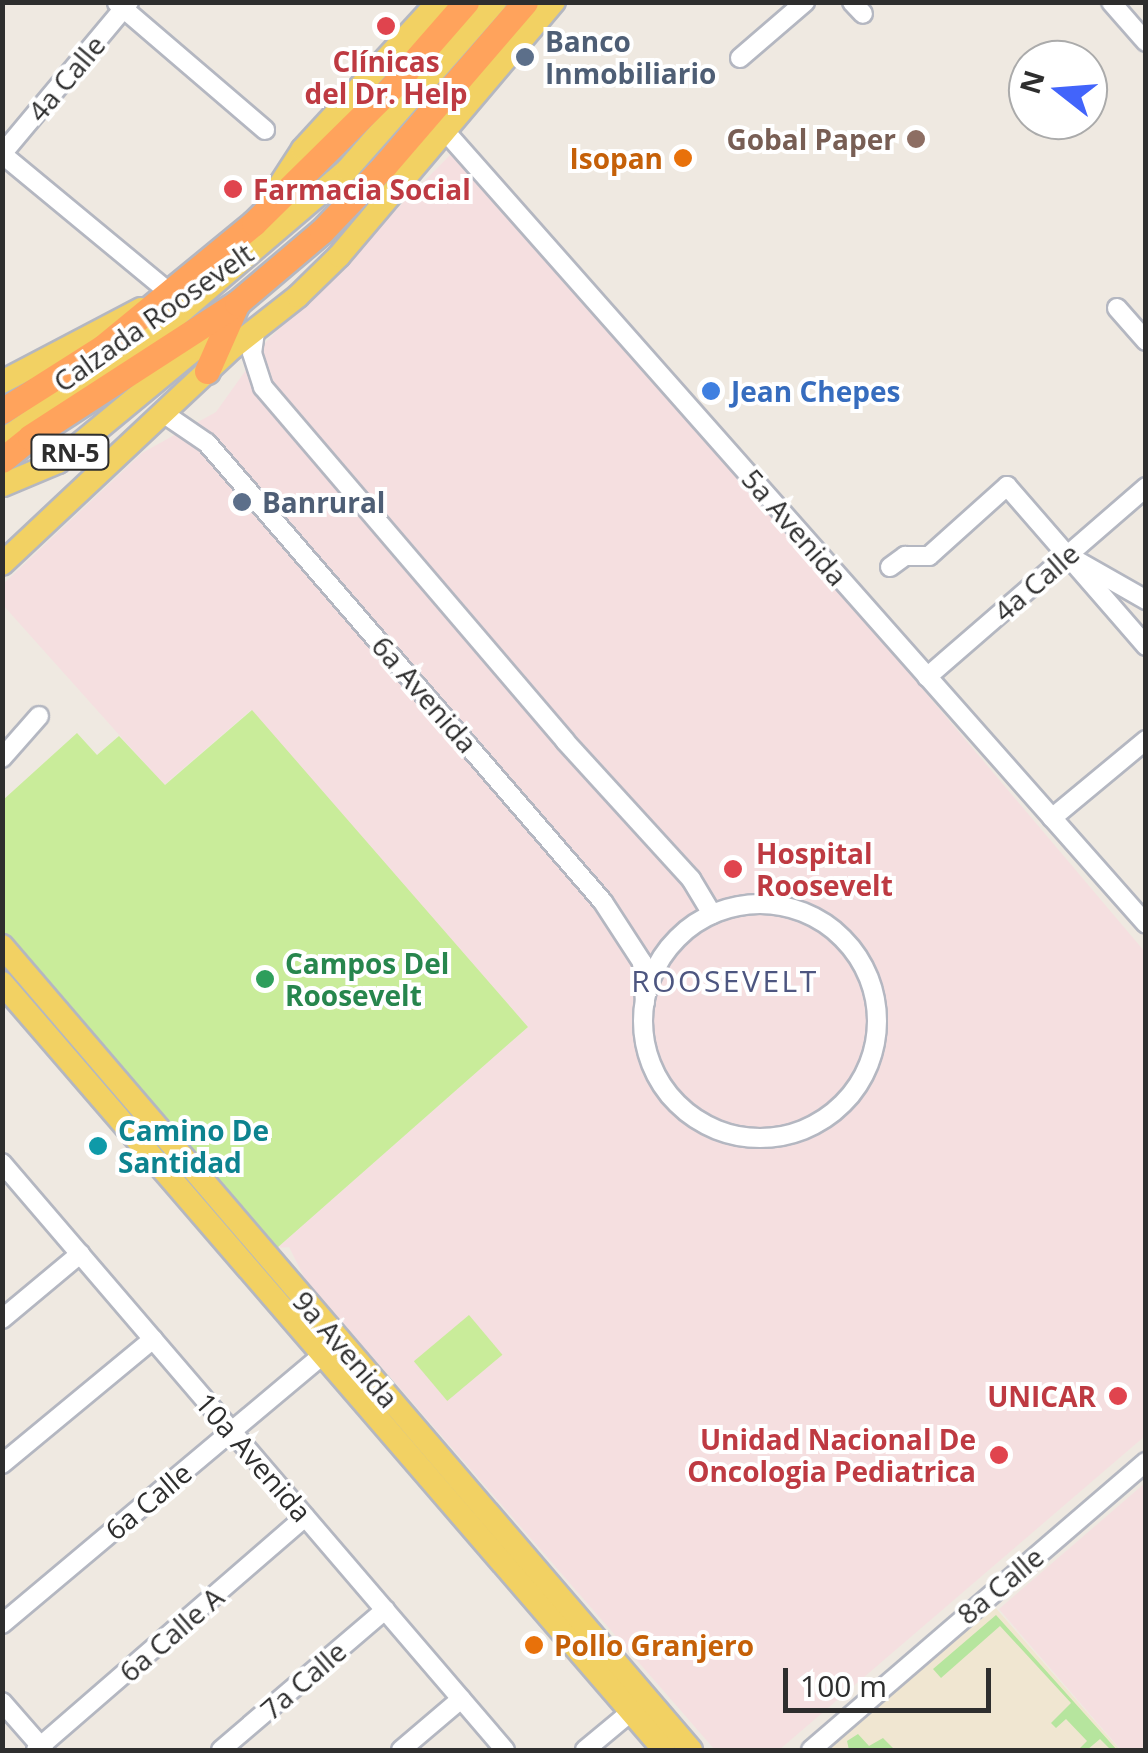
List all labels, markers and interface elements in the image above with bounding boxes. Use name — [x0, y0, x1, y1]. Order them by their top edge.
marker: Clínicas del Dr. Help — [373, 13, 399, 39]
place label: Banco Inmobiliario — [545, 24, 716, 90]
street label: 4a Calle — [20, 28, 112, 128]
north arrow — [1008, 40, 1108, 140]
place label: Clínicas del Dr. Help — [304, 44, 468, 110]
marker: Banco Inmobiliario — [514, 46, 536, 68]
text: N — [1010, 65, 1053, 98]
place label: Gobal Paper — [726, 122, 896, 156]
marker: Gobal Paper — [905, 128, 927, 150]
place label: Isopan — [569, 141, 663, 175]
marker: Isopan — [672, 147, 694, 169]
place label: Farmacia Social — [253, 172, 471, 206]
marker: Farmacia Social — [222, 178, 244, 200]
street label: Calzada Roosevelt — [47, 236, 259, 398]
place label: Jean Chepes — [731, 374, 900, 408]
marker: Jean Chepes — [700, 380, 722, 402]
road number: RN-5 — [30, 432, 110, 472]
street label: 5a Avenida — [735, 462, 855, 592]
place label: Banrural — [262, 485, 385, 519]
marker: Banrural — [231, 491, 253, 513]
street label: 4a Calle — [987, 536, 1085, 628]
street label: 6a Avenida — [365, 629, 485, 759]
place label: Hospital Roosevelt — [756, 836, 893, 902]
marker: Hospital Roosevelt — [720, 856, 746, 882]
place label: Campos Del Roosevelt — [285, 946, 449, 1012]
district label: ROOSEVELT — [631, 963, 819, 999]
marker: Campos Del Roosevelt — [254, 968, 276, 990]
place label: Camino De Santidad — [118, 1113, 269, 1179]
marker: Camino De Santidad — [87, 1135, 109, 1157]
street label: 9a Avenida — [286, 1284, 406, 1414]
place label: UNICAR — [987, 1379, 1096, 1413]
marker: UNICAR — [1105, 1383, 1131, 1409]
street label: 10a Avenida — [189, 1386, 319, 1528]
place label: Unidad Nacional De Oncologia Pediatrica — [687, 1422, 976, 1488]
marker: Unidad Nacional De Oncologia Pediatrica — [986, 1442, 1012, 1468]
street label: 6a Calle — [98, 1455, 198, 1547]
street label: 8a Calle — [950, 1539, 1050, 1631]
street label: 6a Calle A — [112, 1580, 230, 1688]
place label: Pollo Granjero — [554, 1628, 754, 1662]
street label: 7a Calle — [254, 1634, 352, 1726]
marker: Pollo Granjero — [523, 1634, 545, 1656]
scale bar — [788, 1648, 996, 1710]
text: 100 m — [800, 1665, 887, 1706]

